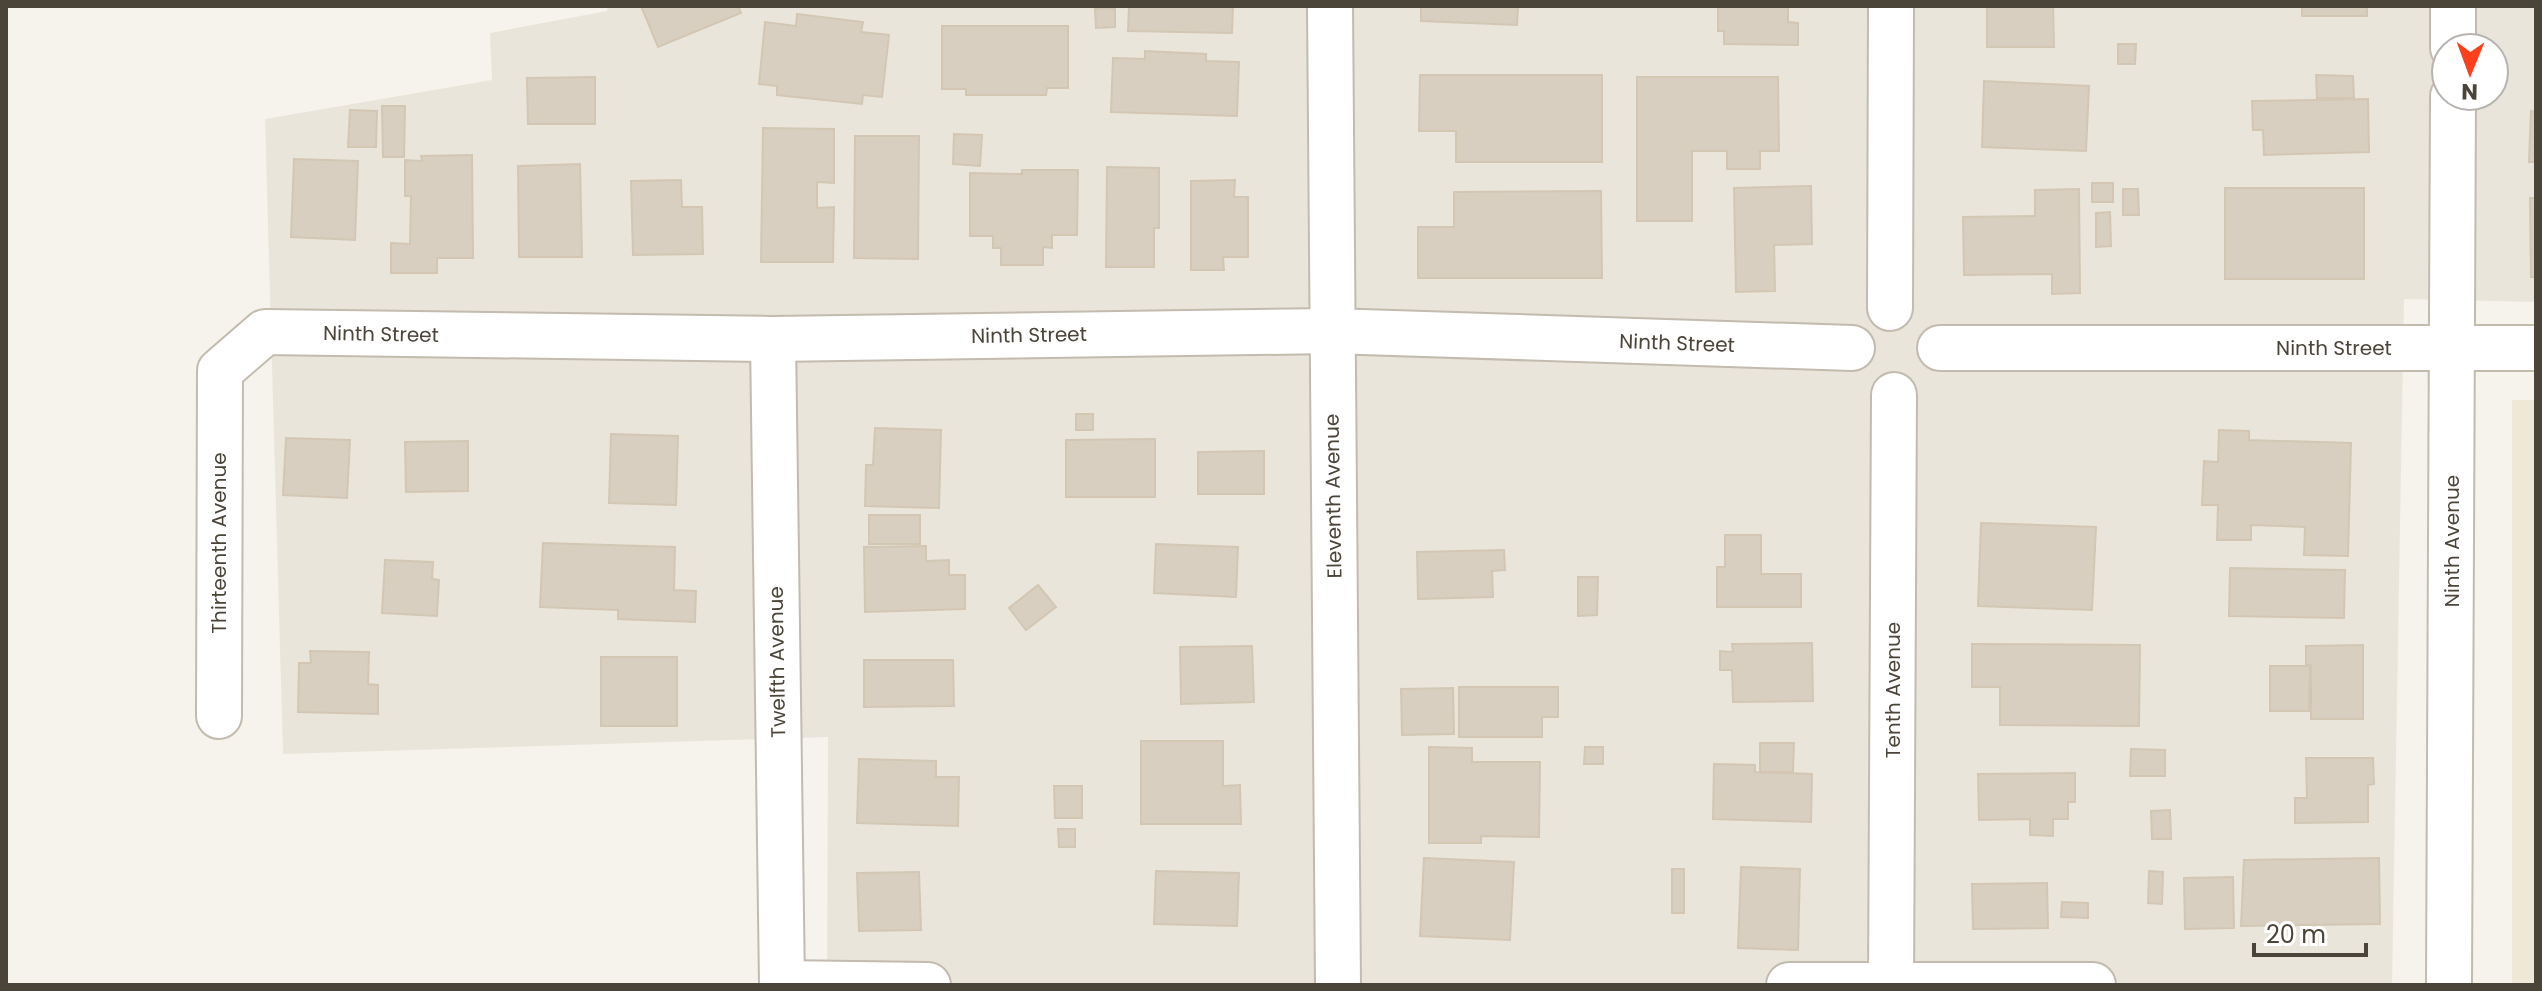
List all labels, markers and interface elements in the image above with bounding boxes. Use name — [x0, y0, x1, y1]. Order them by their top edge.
north arrow — [2430, 32, 2510, 112]
text: N — [2461, 76, 2478, 107]
street label: Ninth Street — [323, 319, 439, 349]
street label: Ninth Street — [971, 320, 1087, 350]
street label: Ninth Street — [1619, 327, 1735, 359]
street label: Ninth Street — [2276, 334, 2392, 362]
street label: Eleventh Avenue — [1318, 414, 1348, 578]
street label: Thirteenth Avenue — [205, 452, 233, 634]
street label: Ninth Avenue — [2438, 475, 2466, 607]
street label: Twelfth Avenue — [762, 586, 792, 738]
street label: Tenth Avenue — [1879, 622, 1907, 758]
scale bar — [2254, 907, 2366, 957]
text: 20 m — [2266, 918, 2326, 951]

